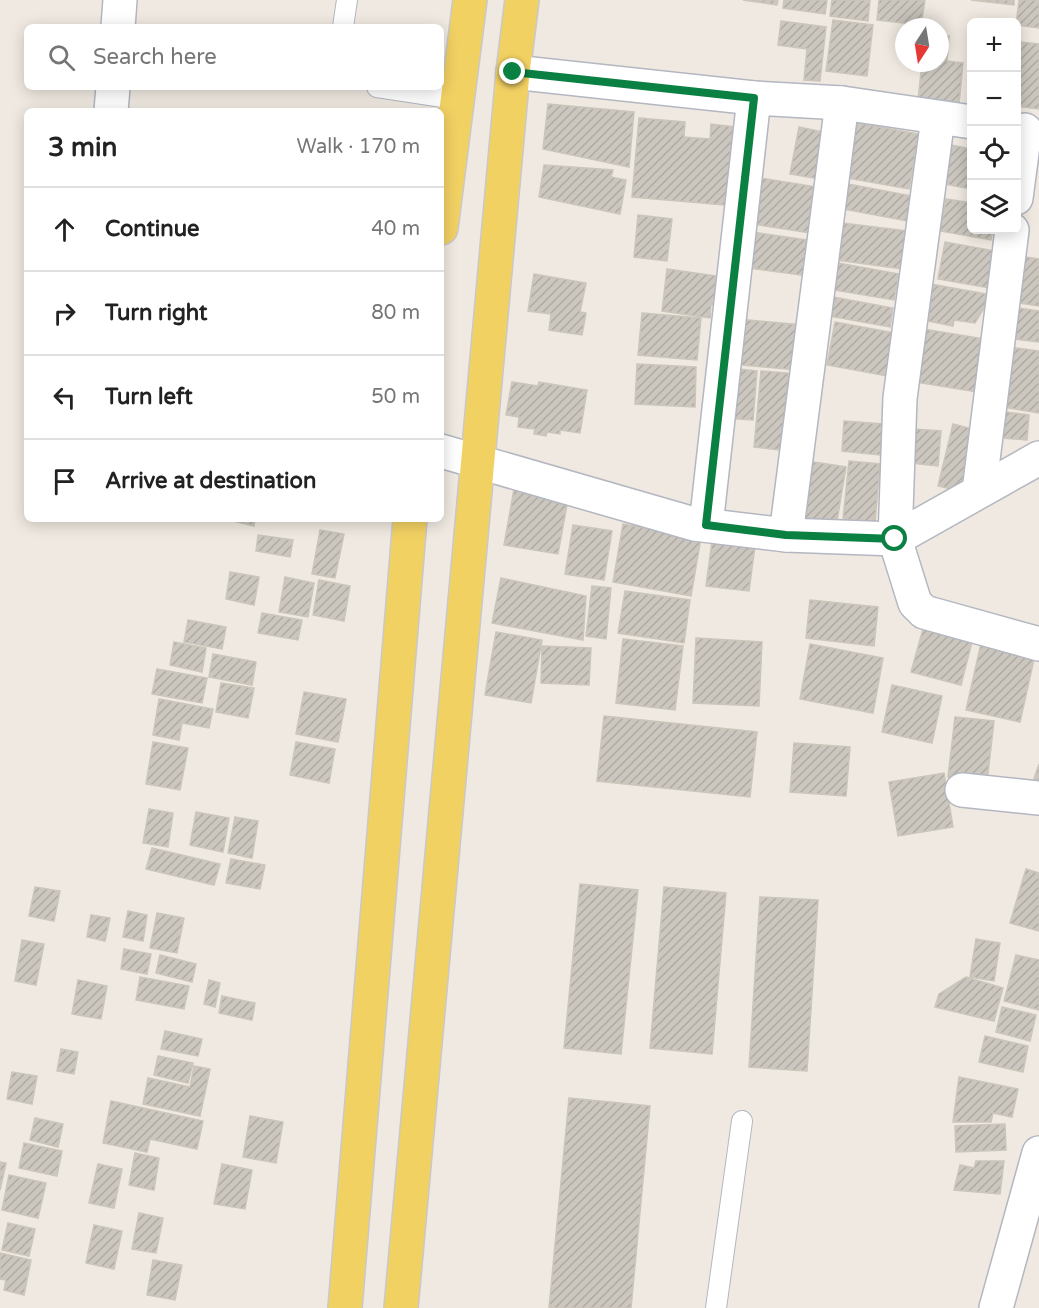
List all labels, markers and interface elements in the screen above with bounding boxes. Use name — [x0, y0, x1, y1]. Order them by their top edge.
north arrow — [895, 18, 949, 72]
map controls — [967, 18, 1021, 234]
button: + — [967, 18, 1021, 72]
search box — [24, 24, 444, 90]
icon: search — [45, 41, 78, 74]
text: Search here — [93, 44, 217, 70]
route end — [499, 58, 525, 84]
button: − — [967, 72, 1021, 126]
button: locate — [967, 126, 1021, 180]
text: 3 min — [48, 132, 117, 163]
text: Walk · 170 m — [297, 135, 420, 159]
button: layers — [967, 180, 1021, 234]
icon: ahead — [48, 213, 81, 246]
text: Continue — [105, 216, 200, 242]
text: 40 m — [371, 217, 420, 241]
icon: right — [48, 297, 81, 330]
text: Turn right — [105, 300, 207, 326]
text: 80 m — [371, 301, 420, 325]
icon: left — [48, 381, 81, 414]
text: Turn left — [105, 384, 193, 410]
text: 50 m — [371, 385, 420, 409]
icon: arrive — [48, 465, 81, 498]
text: Arrive at destination — [105, 468, 316, 494]
route start — [881, 525, 907, 551]

